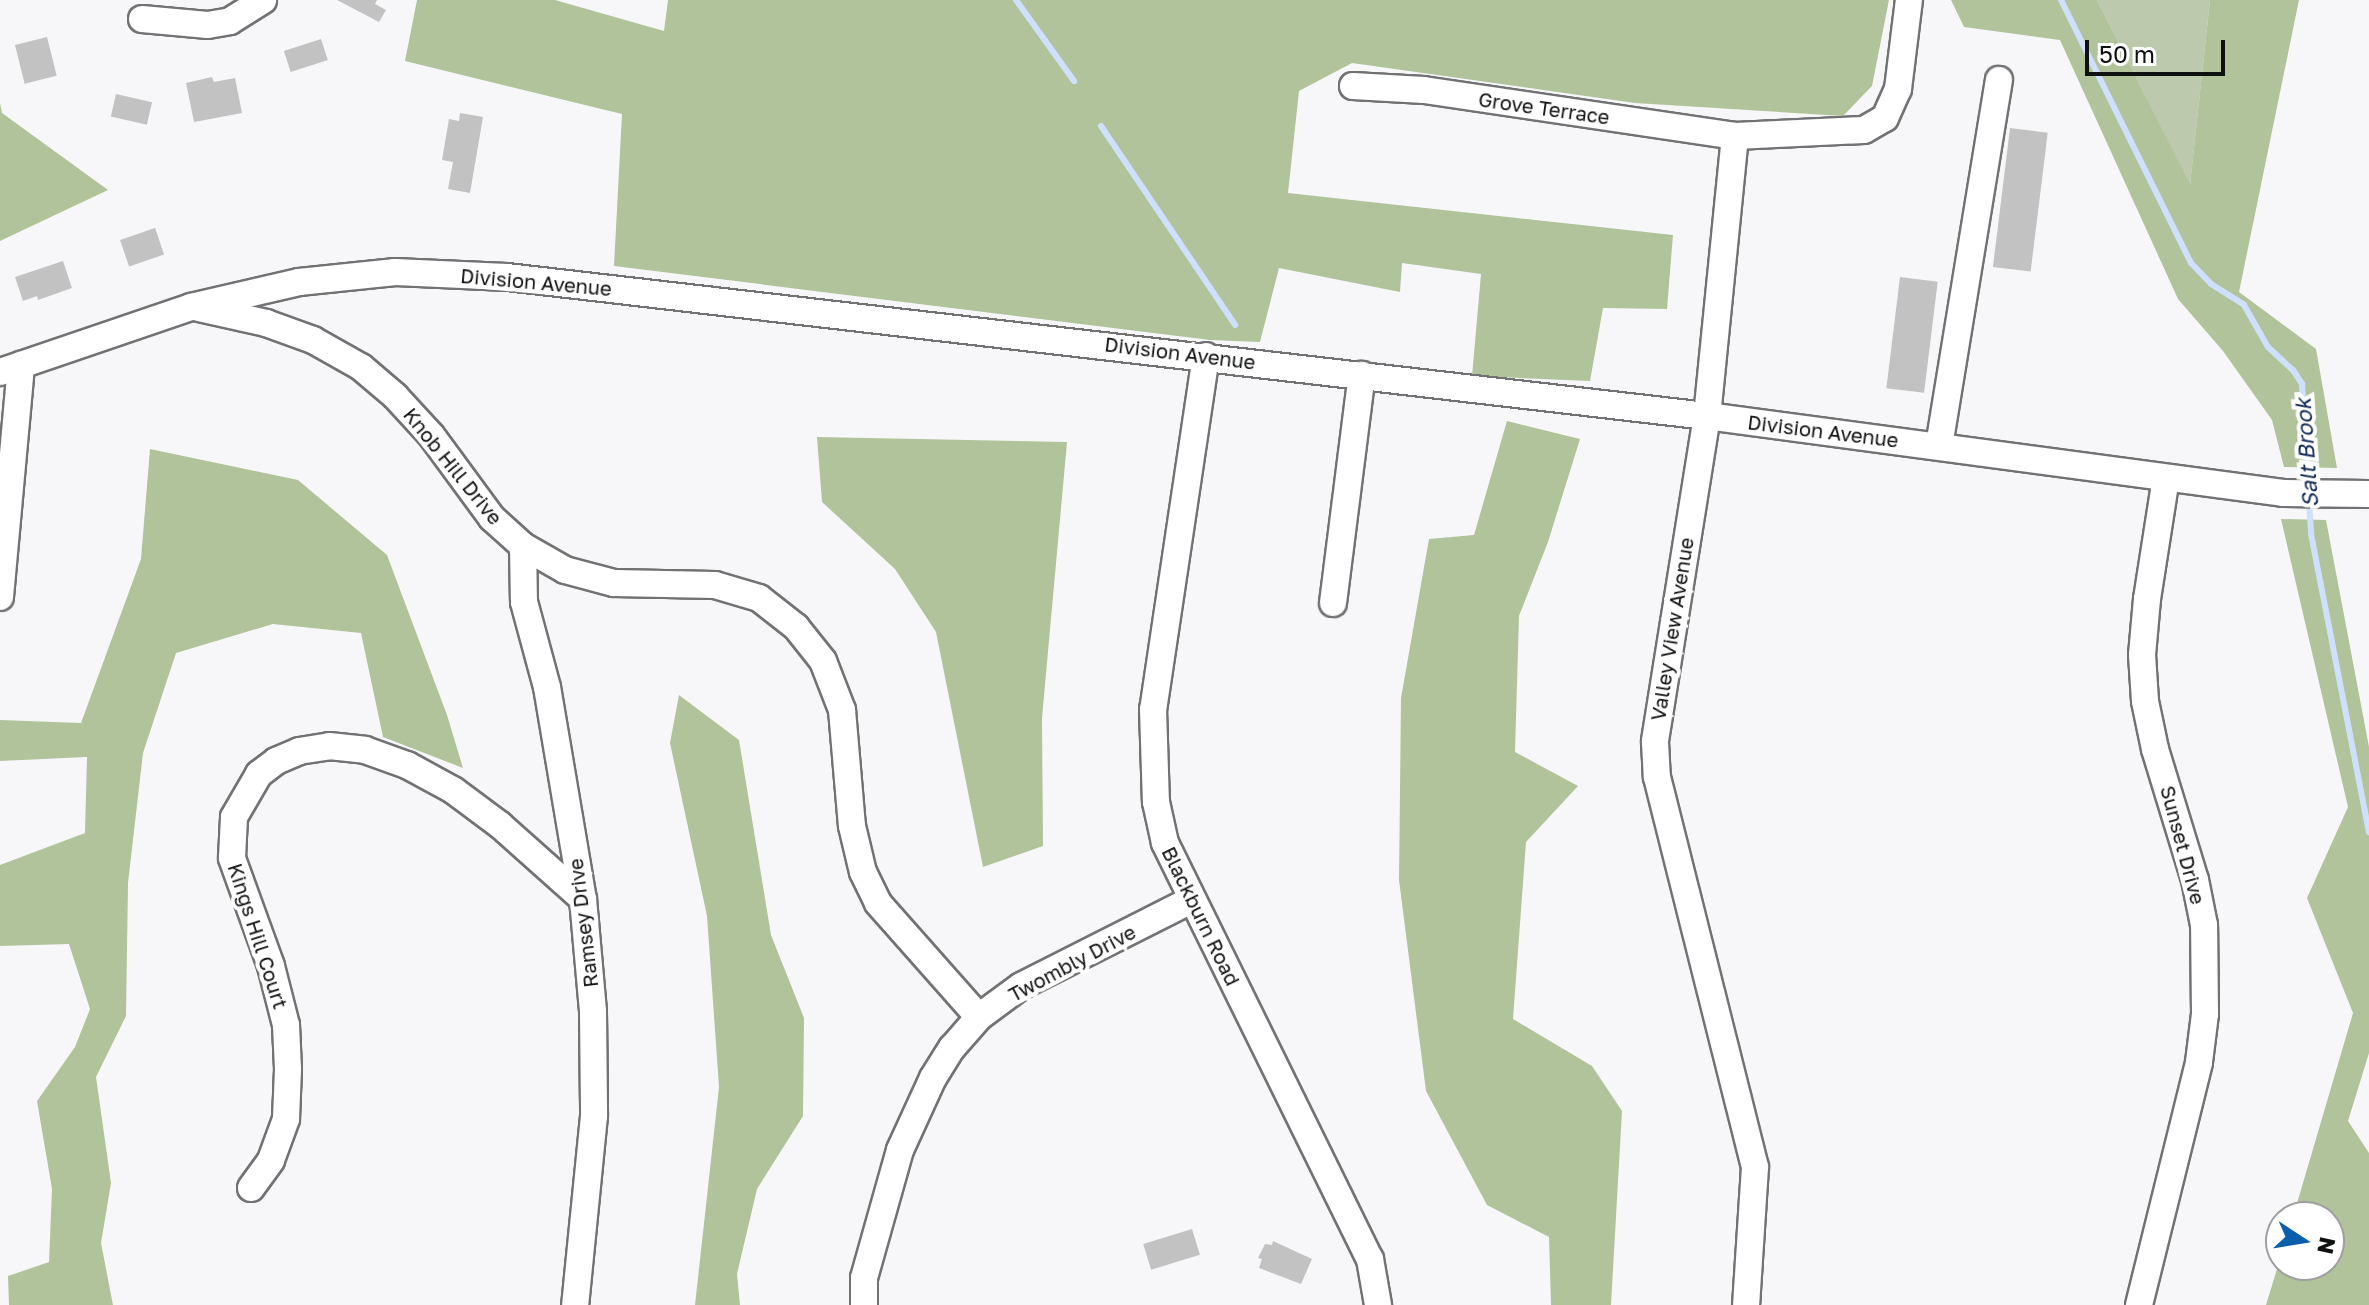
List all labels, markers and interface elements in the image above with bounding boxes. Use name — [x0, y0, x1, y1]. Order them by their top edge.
scale bar — [2089, 24, 2229, 74]
text: 50 m — [2099, 39, 2155, 68]
street label: Grove Terrace — [1477, 87, 1611, 129]
street label: Division Avenue — [459, 263, 613, 301]
street label: Division Avenue — [1103, 332, 1257, 374]
water label: Salt Brook — [2289, 398, 2323, 508]
street label: Knob Hill Drive — [399, 403, 507, 529]
street label: Division Avenue — [1746, 410, 1900, 452]
street label: Valley View Avenue — [1646, 536, 1698, 722]
street label: Sunset Drive — [2156, 783, 2210, 907]
street label: Blackburn Road — [1157, 843, 1245, 989]
street label: Ramsey Drive — [563, 857, 603, 989]
street label: Kings Hill Court — [223, 860, 293, 1012]
street label: Twombly Drive — [1004, 919, 1140, 1007]
north arrow — [2265, 1201, 2345, 1281]
text: N — [2312, 1235, 2342, 1257]

